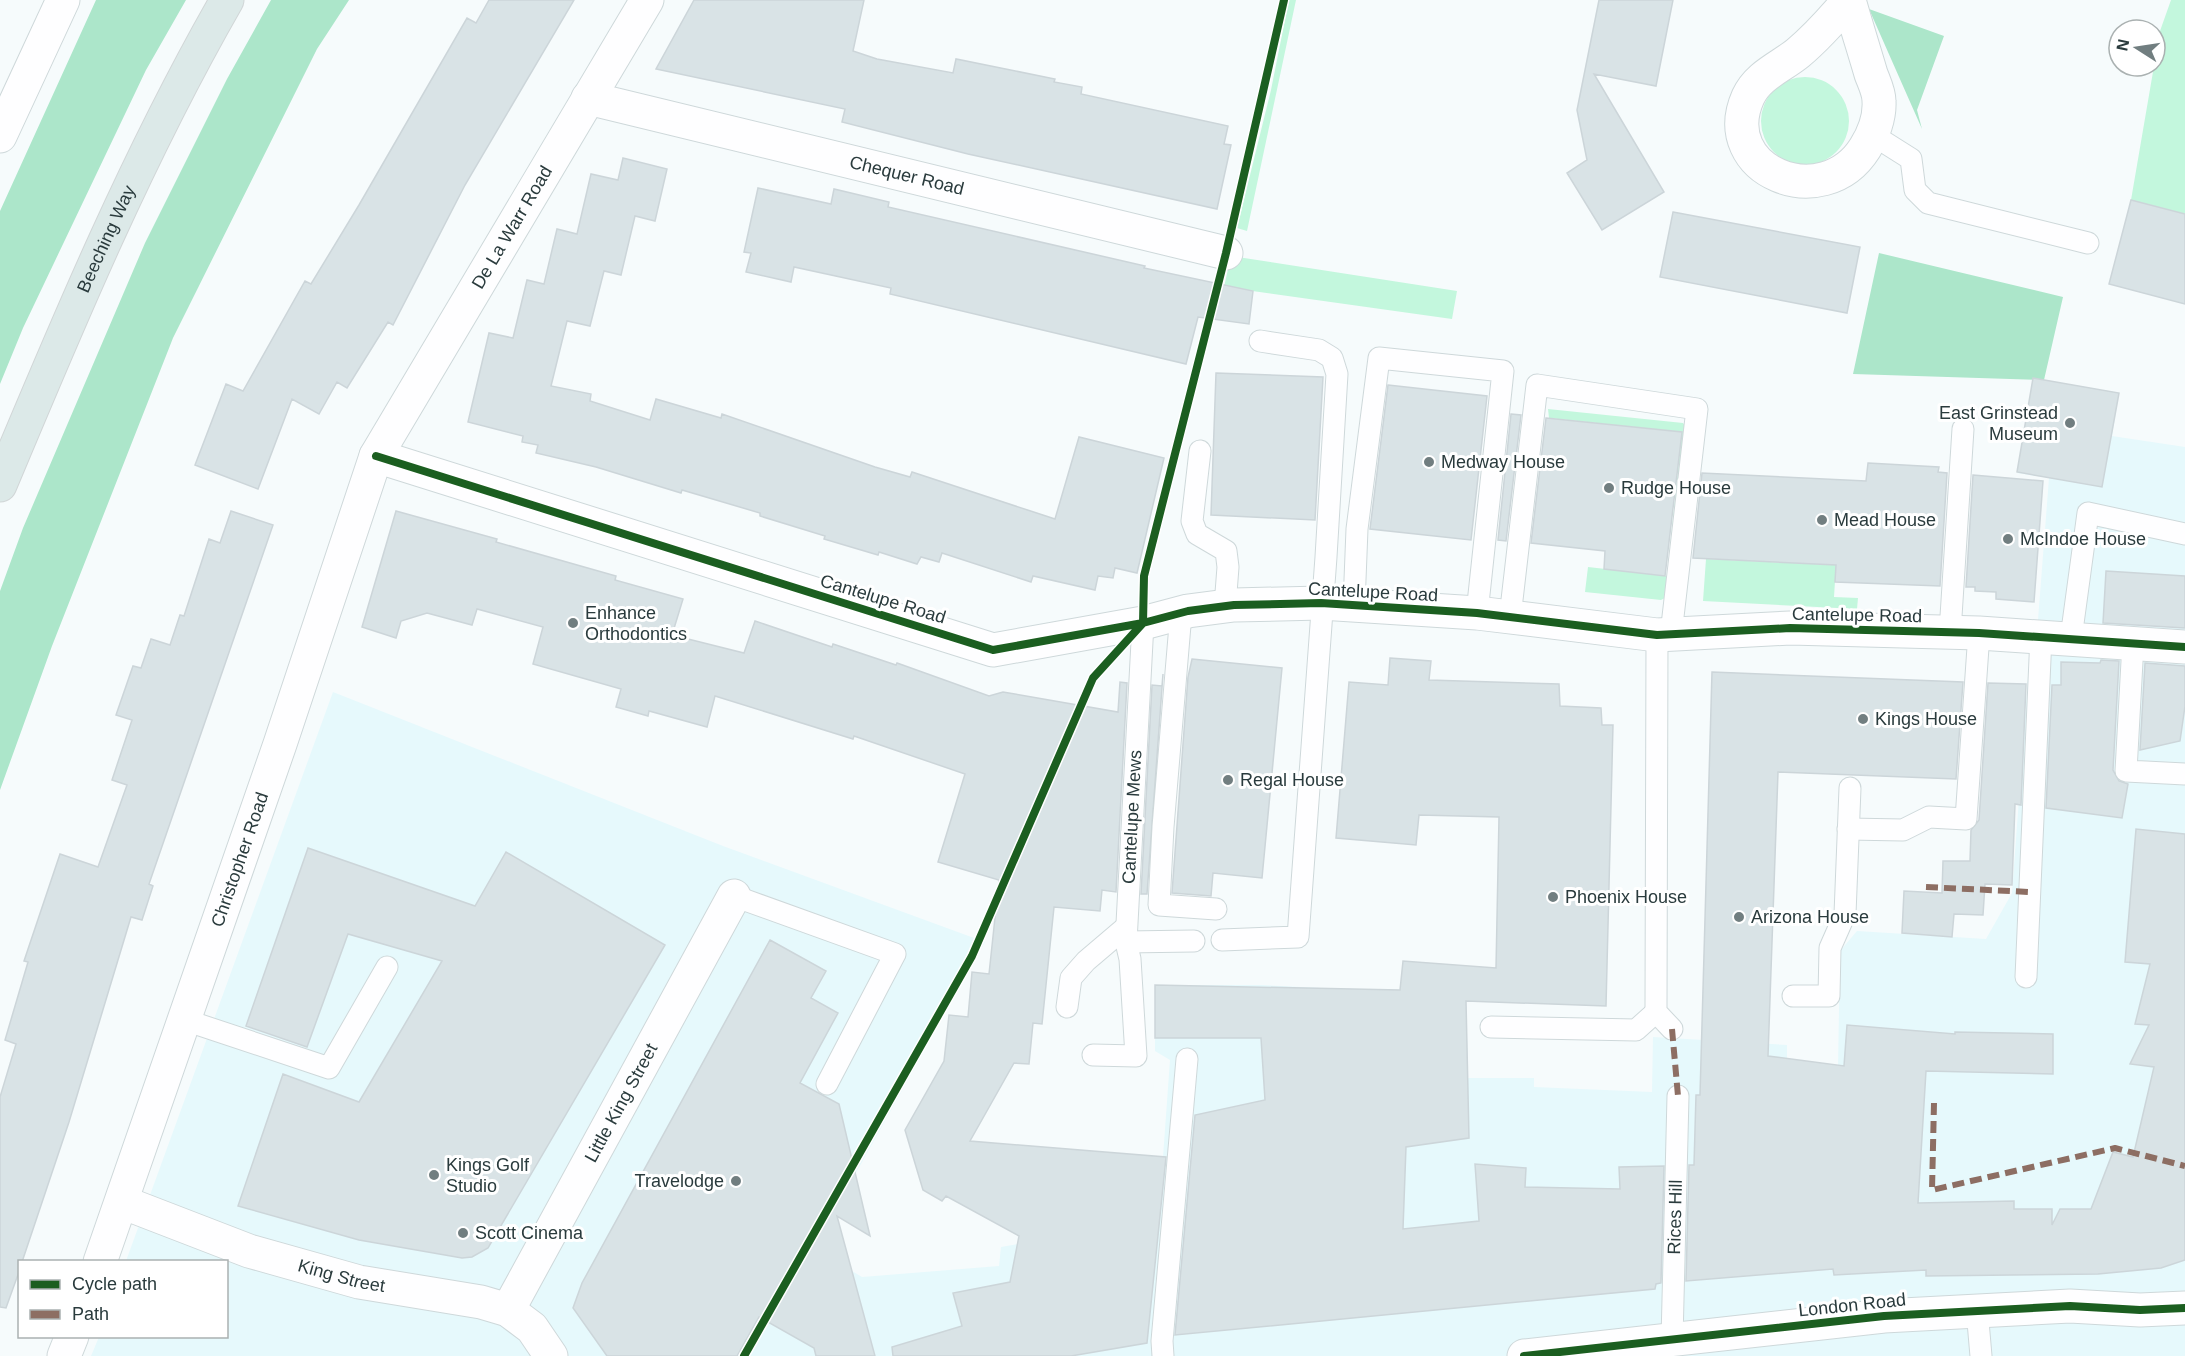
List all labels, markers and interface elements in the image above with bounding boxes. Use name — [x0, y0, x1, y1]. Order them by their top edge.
north arrow — [2107, 18, 2167, 78]
text: N — [2113, 38, 2132, 52]
street label: Chequer Road — [847, 152, 966, 199]
street label: De La Warr Road — [468, 162, 556, 292]
street label: Beeching Way — [73, 182, 139, 296]
place label: East Grinstead Museum — [1939, 403, 2058, 444]
marker: East Grinstead Museum — [2063, 416, 2077, 430]
place label: Medway House — [1441, 452, 1565, 472]
marker: Medway House — [1422, 455, 1436, 469]
place label: Rudge House — [1621, 478, 1731, 498]
marker: Rudge House — [1602, 481, 1616, 495]
place label: Mead House — [1834, 510, 1936, 530]
marker: Mead House — [1815, 513, 1829, 527]
place label: McIndoe House — [2020, 529, 2146, 549]
marker: McIndoe House — [2001, 532, 2015, 546]
street label: Cantelupe Road — [818, 570, 948, 628]
street label: Cantelupe Road — [1308, 579, 1438, 605]
place label: Enhance Orthodontics — [585, 603, 687, 644]
street label: Cantelupe Road — [1792, 604, 1922, 626]
marker: Enhance Orthodontics — [566, 616, 580, 630]
place label: Kings House — [1875, 709, 1977, 729]
marker: Kings House — [1856, 712, 1870, 726]
street label: Cantelupe Mews — [1119, 750, 1145, 884]
place label: Regal House — [1240, 770, 1344, 790]
marker: Regal House — [1221, 773, 1235, 787]
street label: Christopher Road — [207, 790, 272, 930]
place label: Phoenix House — [1565, 887, 1687, 907]
marker: Phoenix House — [1546, 890, 1560, 904]
place label: Arizona House — [1751, 907, 1869, 927]
marker: Arizona House — [1732, 910, 1746, 924]
street label: Little King Street — [581, 1040, 662, 1166]
place label: Kings Golf Studio — [446, 1155, 530, 1196]
marker: Kings Golf Studio — [427, 1168, 441, 1182]
place label: Travelodge — [635, 1171, 724, 1191]
marker: Travelodge — [729, 1174, 743, 1188]
street label: Rices Hill — [1664, 1179, 1686, 1255]
place label: Scott Cinema — [475, 1223, 584, 1243]
marker: Scott Cinema — [456, 1226, 470, 1240]
street label: King Street — [296, 1255, 386, 1296]
legend — [18, 1260, 228, 1338]
text: Cycle path — [72, 1274, 157, 1294]
street label: London Road — [1797, 1289, 1907, 1321]
text: Path — [72, 1304, 109, 1324]

